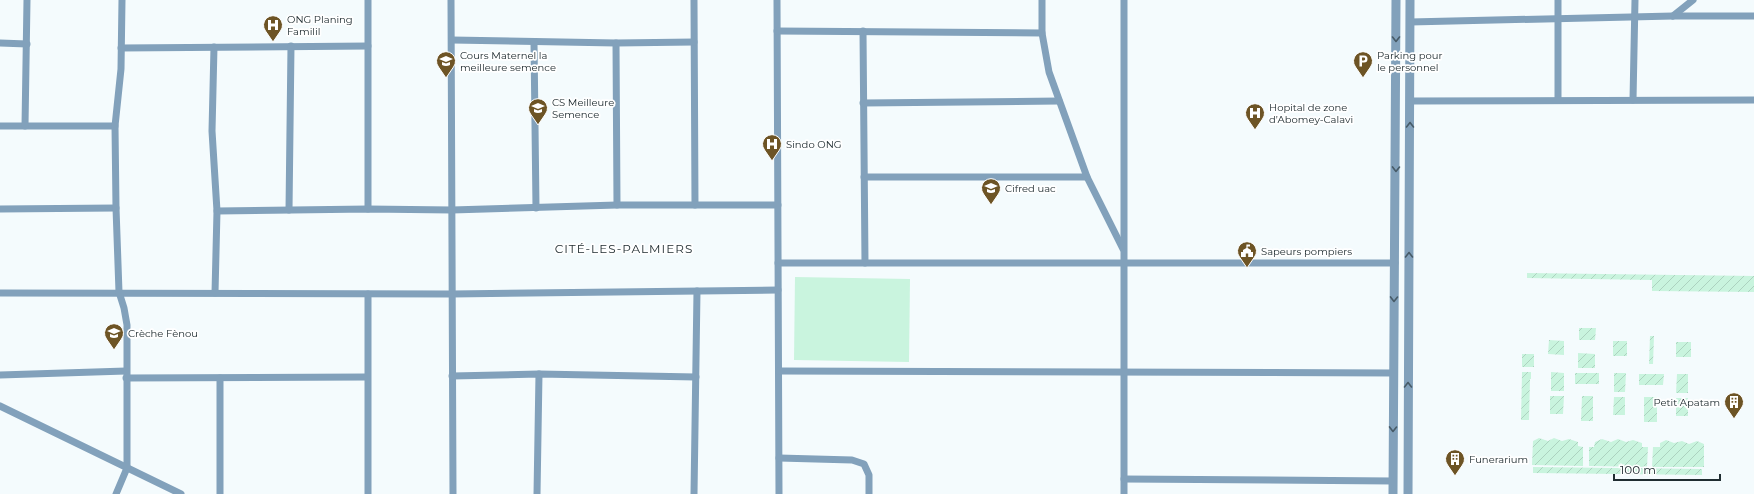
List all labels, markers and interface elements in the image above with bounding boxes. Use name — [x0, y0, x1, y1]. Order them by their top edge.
place label: ONG Planing Familil — [287, 13, 353, 38]
hospital icon: ONG Planing Familil — [262, 14, 284, 42]
one-way arrow — [1392, 36, 1400, 42]
place label: Cours Maternel la meilleure semence — [460, 49, 556, 74]
place label: Parking pour le personnel — [1377, 49, 1443, 74]
school or university icon: Cours Maternel la meilleure semence — [435, 50, 457, 78]
parking icon: Parking pour le personnel — [1352, 50, 1374, 78]
place label: CS Meilleure Semence — [552, 96, 614, 121]
school or university icon: CS Meilleure Semence — [527, 97, 549, 125]
place label: Hopital de zone d’Abomey-Calavi — [1269, 101, 1353, 126]
hospital icon: Hopital de zone d’Abomey-Calavi — [1244, 102, 1266, 130]
one-way arrow — [1406, 122, 1415, 128]
hospital icon: Sindo ONG — [761, 133, 783, 161]
place label: Sindo ONG — [786, 138, 842, 151]
one-way arrow — [1391, 166, 1400, 172]
school or university icon: Cifred uac — [980, 177, 1002, 205]
place label: Cifred uac — [1005, 182, 1056, 195]
public building icon: Sapeurs pompiers — [1236, 240, 1258, 268]
district label: CITÉ-LES-PALMIERS — [555, 241, 693, 256]
place label: Sapeurs pompiers — [1261, 245, 1352, 258]
one-way arrow — [1405, 252, 1413, 258]
one-way arrow — [1390, 296, 1398, 302]
school or university icon: Crèche Fènou — [103, 322, 125, 350]
place label: Crèche Fènou — [128, 327, 198, 340]
one-way arrow — [1404, 382, 1412, 388]
building icon: Petit Apatam — [1723, 391, 1745, 419]
place label: Petit Apatam — [1653, 396, 1720, 409]
one-way arrow — [1389, 426, 1397, 432]
building icon: Funerarium — [1444, 448, 1466, 476]
place label: Funerarium — [1469, 453, 1528, 466]
scale bar — [1614, 456, 1720, 482]
text: 100 m — [1620, 462, 1656, 477]

